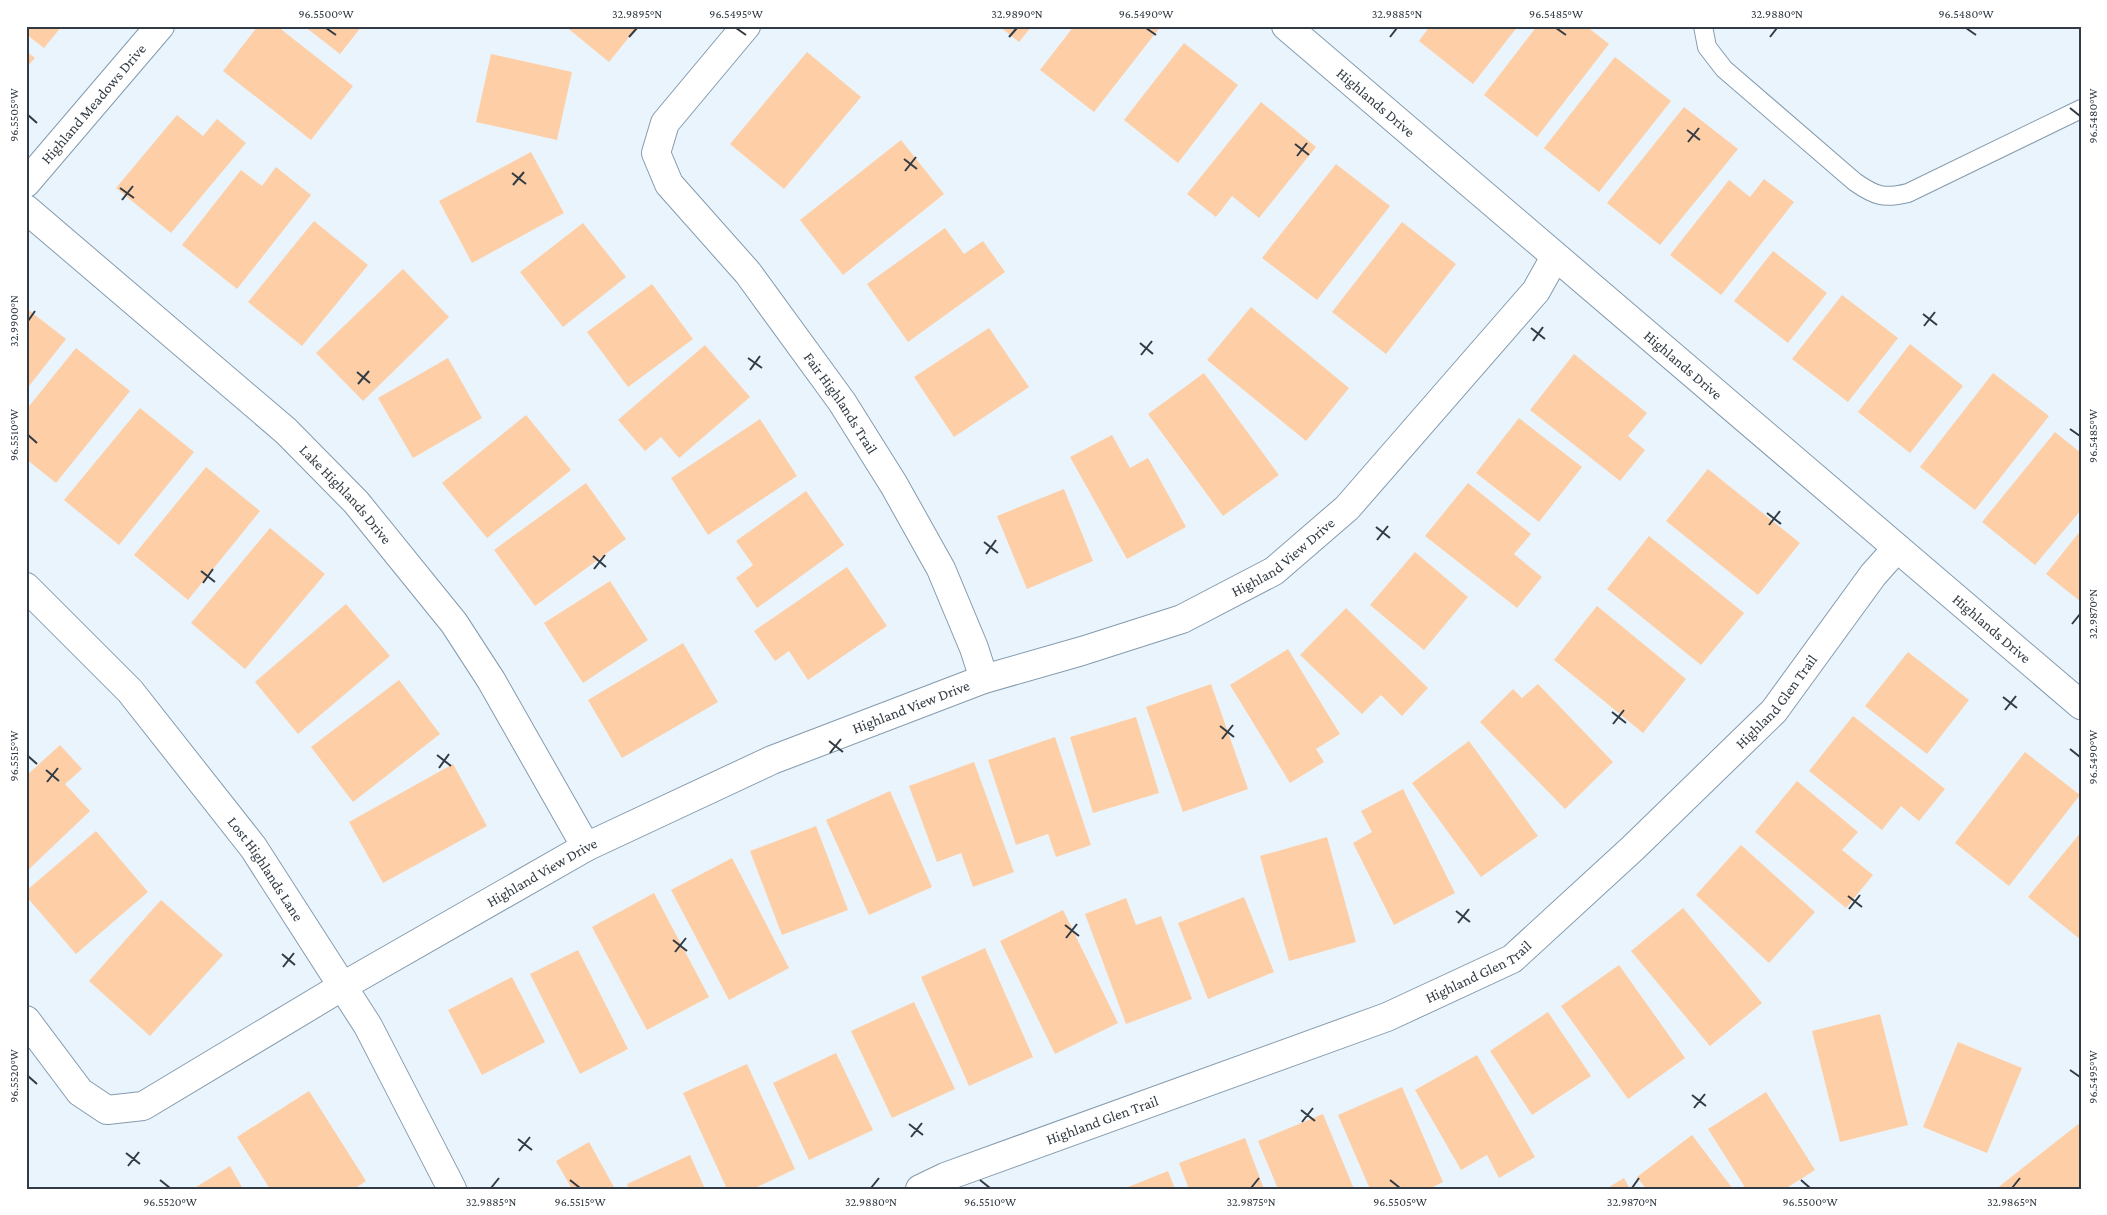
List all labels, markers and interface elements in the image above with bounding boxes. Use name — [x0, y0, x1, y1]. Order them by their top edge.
text: 96.5500°W — [299, 7, 353, 21]
text: 32.9895°N — [612, 7, 662, 21]
text: 96.5495°W — [709, 7, 763, 21]
text: 32.9890°N — [991, 7, 1043, 21]
text: 96.5490°W — [1119, 7, 1173, 21]
text: 32.9885°N — [1372, 7, 1422, 21]
text: 96.5485°W — [1529, 7, 1583, 21]
text: 32.9880°N — [1751, 7, 1803, 21]
text: 96.5480°W — [1938, 7, 1994, 21]
street label: Highland Meadows Drive — [38, 40, 149, 167]
street label: Highlands Drive — [1334, 65, 1418, 141]
text: 96.5505°W — [7, 88, 21, 142]
text: 96.5480°W — [2086, 88, 2100, 144]
text: 32.9900°N — [7, 295, 21, 347]
street label: Highlands Drive — [1641, 327, 1725, 403]
street label: Fair Highlands Trail — [801, 349, 880, 457]
text: 96.5510°W — [7, 409, 21, 461]
text: 96.5485°W — [2086, 409, 2100, 463]
street label: Lake Highlands Drive — [296, 442, 395, 547]
street label: Highland View Drive — [1229, 514, 1338, 600]
text: 32.9870°N — [2086, 589, 2100, 639]
street label: Highlands Drive — [1949, 591, 2034, 667]
street label: Highland Glen Trail — [1732, 652, 1820, 752]
street label: Highland View Drive — [850, 677, 972, 737]
text: 96.5490°W — [2086, 730, 2100, 784]
text: 96.5515°W — [7, 731, 21, 781]
street label: Lost Highlands Lane — [224, 814, 307, 924]
street label: Highland View Drive — [484, 835, 600, 910]
street label: Highland Glen Trail — [1423, 937, 1535, 1006]
text: 96.5520°W — [7, 1049, 21, 1103]
text: 96.5495°W — [2086, 1050, 2100, 1104]
street label: Highland Glen Trail — [1044, 1092, 1160, 1148]
text: 96.5520°W — [143, 1195, 197, 1209]
text: 32.9885°N — [466, 1195, 516, 1209]
text: 96.5515°W — [555, 1195, 605, 1209]
text: 32.9880°N — [845, 1195, 897, 1209]
text: 96.5510°W — [964, 1195, 1016, 1209]
text: 32.9875°N — [1226, 1195, 1276, 1209]
text: 96.5505°W — [1373, 1195, 1427, 1209]
text: 32.9870°N — [1607, 1195, 1657, 1209]
text: 96.5500°W — [1783, 1195, 1837, 1209]
text: 32.9865°N — [1987, 1195, 2037, 1209]

